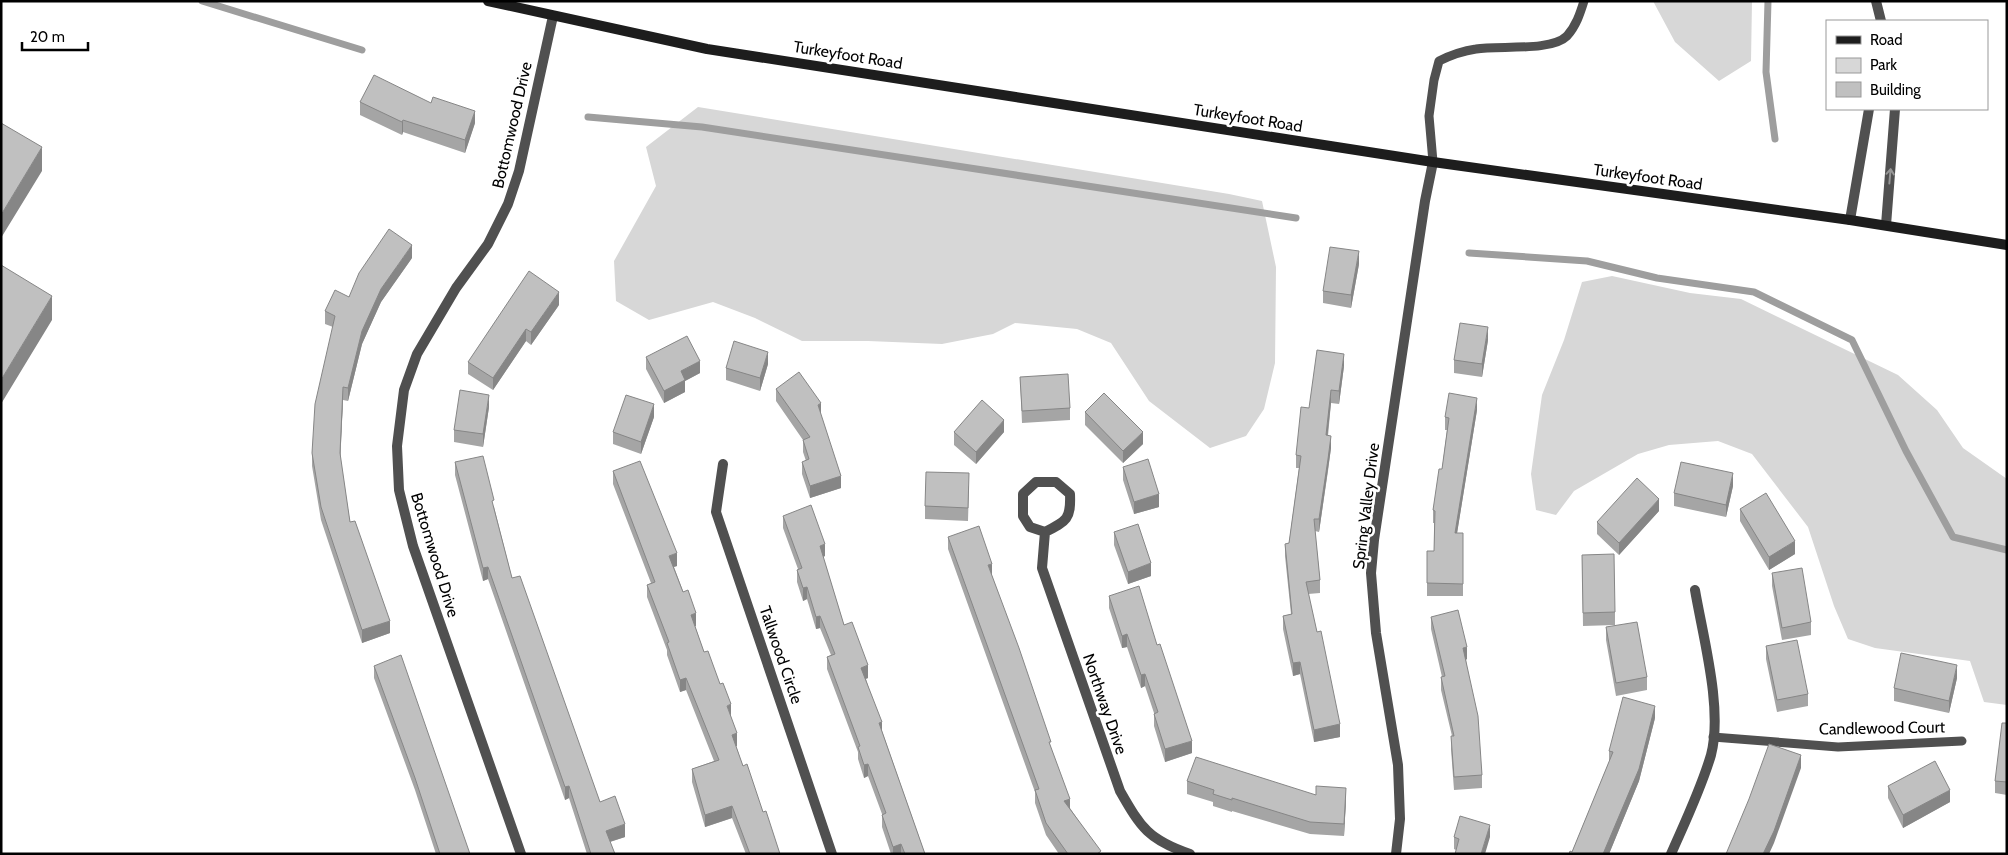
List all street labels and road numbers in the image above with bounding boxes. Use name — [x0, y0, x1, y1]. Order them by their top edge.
street label: Turkeyfoot Road — [792, 37, 904, 73]
street label: Bottomwood Drive — [488, 60, 536, 190]
street label: Turkeyfoot Road — [1192, 100, 1304, 136]
street label: Turkeyfoot Road — [1592, 160, 1704, 194]
street label: Spring Valley Drive — [1349, 442, 1383, 570]
street label: Bottomwood Drive — [407, 490, 463, 620]
street label: Tallwood Circle — [755, 604, 807, 706]
street label: Northway Drive — [1079, 651, 1131, 757]
street label: Candlewood Court — [1819, 717, 1946, 739]

